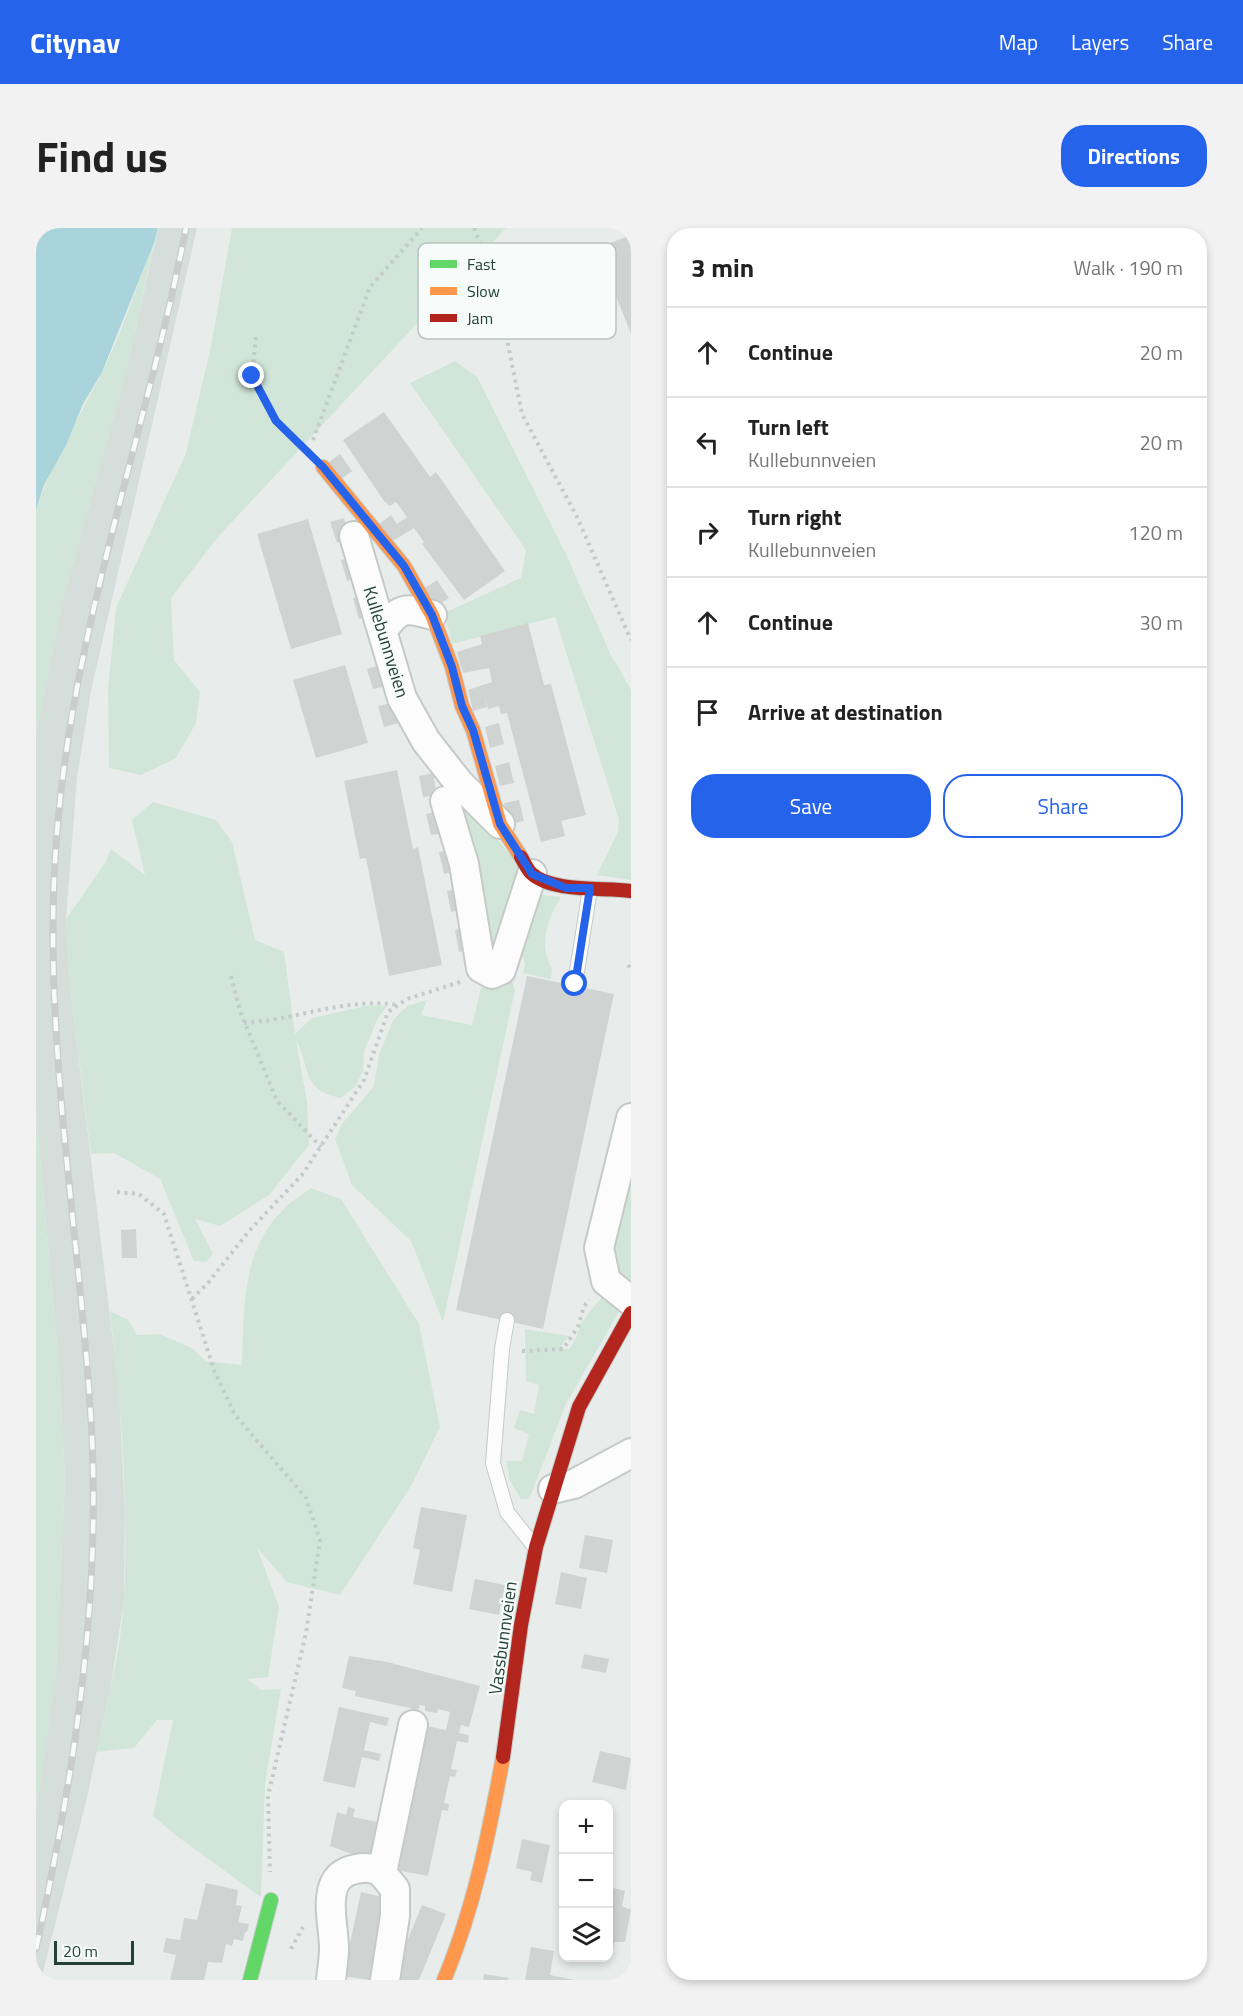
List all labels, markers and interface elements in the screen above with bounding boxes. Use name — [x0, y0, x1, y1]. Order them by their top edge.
text: Citynav — [30, 21, 120, 64]
text: Map — [999, 26, 1038, 58]
text: Layers — [1071, 26, 1129, 58]
text: Share — [1162, 26, 1213, 58]
text: Find us — [36, 124, 168, 188]
button: Directions — [1061, 125, 1207, 187]
legend — [418, 243, 616, 339]
text: 3 min — [691, 248, 754, 287]
text: Fast — [467, 252, 496, 276]
text: Walk · 190 m — [1074, 252, 1183, 283]
text: Slow — [467, 279, 500, 303]
text: Jam — [467, 306, 493, 330]
text: Continue — [748, 335, 833, 369]
icon: ahead — [691, 336, 724, 369]
text: 20 m — [1139, 337, 1183, 368]
route end — [238, 362, 264, 388]
text: Turn left — [748, 410, 829, 444]
icon: left — [691, 426, 724, 459]
text: 20 m — [1139, 427, 1183, 458]
text: Kullebunnveien — [748, 444, 876, 475]
text: Turn right — [748, 500, 842, 534]
icon: right — [691, 516, 724, 549]
text: 120 m — [1128, 517, 1183, 548]
text: Kullebunnveien — [748, 534, 876, 565]
street label: Kullebunnveien — [357, 583, 416, 701]
text: Continue — [748, 605, 833, 639]
icon: ahead — [691, 606, 724, 639]
text: 30 m — [1139, 607, 1183, 638]
text: Arrive at destination — [748, 695, 943, 729]
icon: arrive — [691, 696, 724, 729]
button: Save — [691, 774, 931, 838]
button: Share — [943, 774, 1183, 838]
route start — [561, 970, 587, 996]
street label: Vassbunnveien — [481, 1579, 524, 1696]
map controls — [559, 1800, 613, 1962]
button: + — [559, 1800, 613, 1854]
button: − — [559, 1854, 613, 1908]
button: layers — [559, 1908, 613, 1962]
scale bar — [54, 1938, 134, 1966]
text: 20 m — [63, 1939, 98, 1963]

